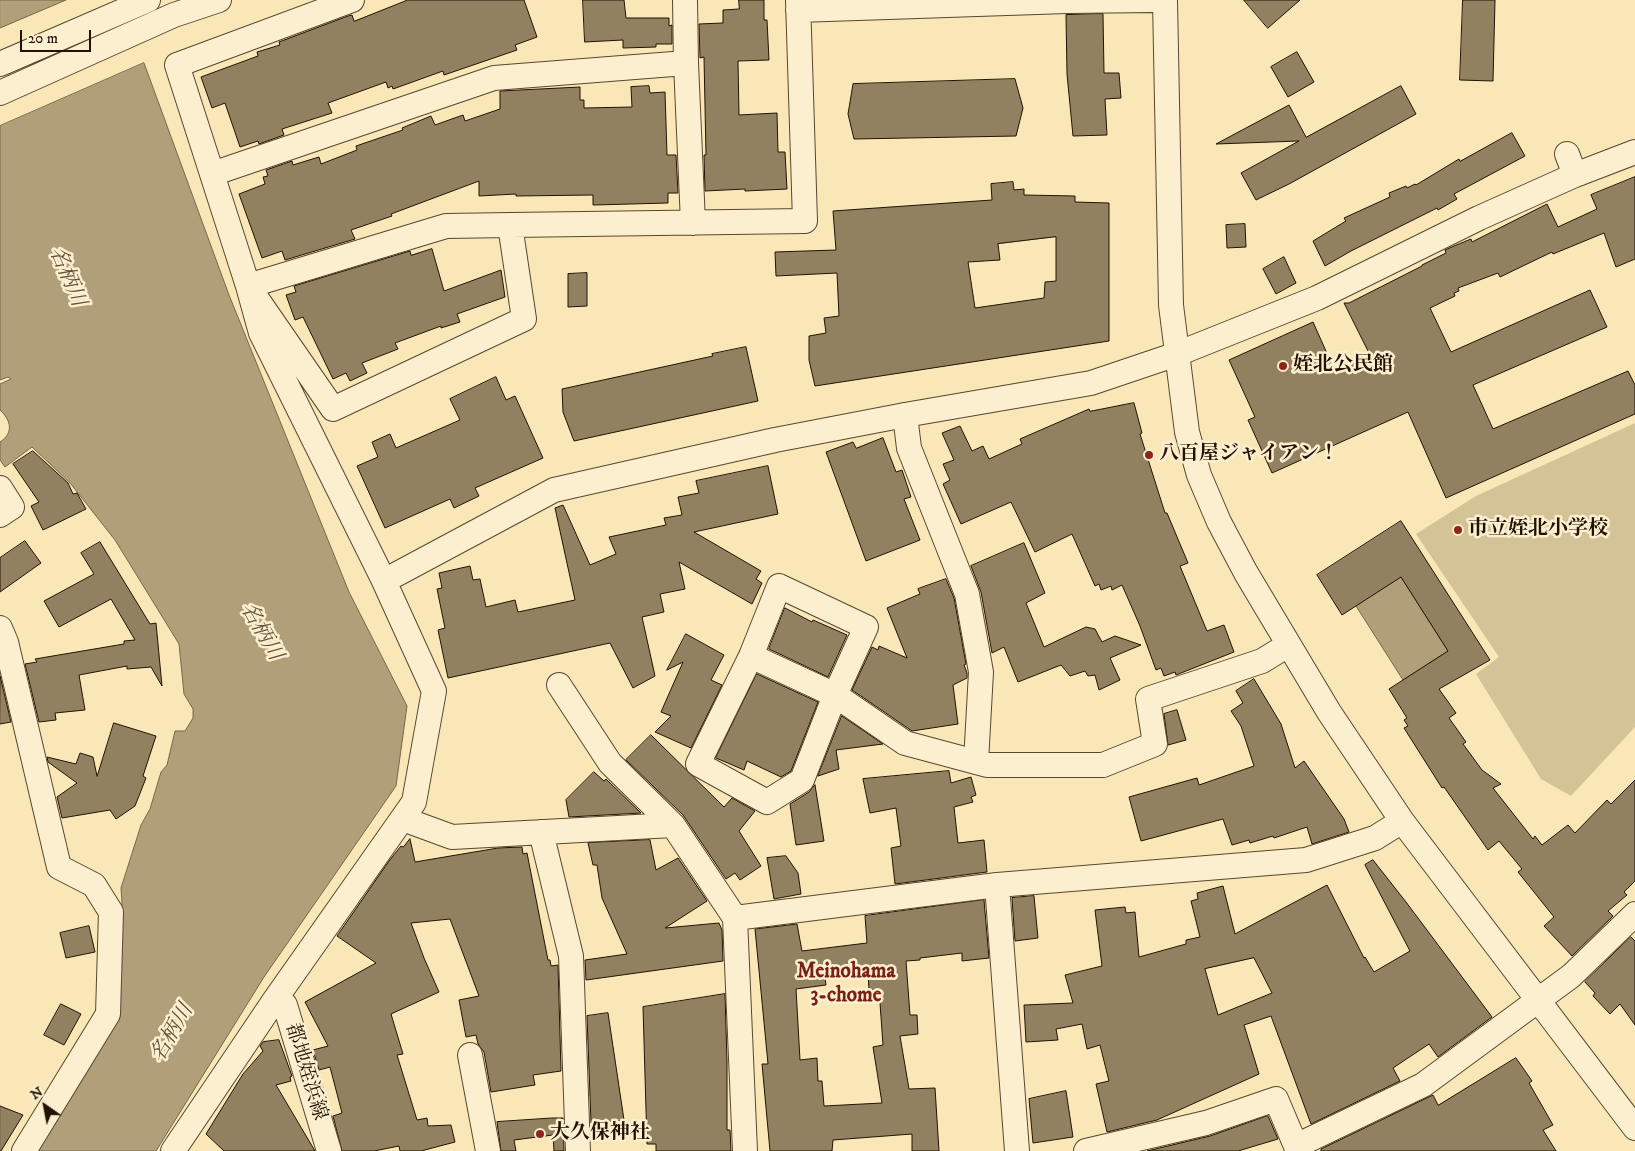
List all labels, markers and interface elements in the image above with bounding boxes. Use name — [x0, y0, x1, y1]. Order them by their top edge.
scale bar — [22, 20, 94, 52]
text: 20 m — [28, 29, 58, 48]
water label: 名柄川 — [42, 243, 90, 311]
place label: 姪北公民館 — [1293, 354, 1393, 378]
marker: 姪北公民館 — [1277, 360, 1289, 372]
place label: 八百屋ジャイアン！ — [1159, 443, 1339, 467]
marker: 八百屋ジャイアン！ — [1143, 449, 1155, 461]
place label: 市立姪北小学校 — [1468, 518, 1608, 542]
marker: 市立姪北小学校 — [1452, 524, 1464, 536]
water label: 名柄川 — [233, 598, 287, 666]
district label: Meinohama 3-chome — [797, 960, 895, 1010]
water label: 名柄川 — [146, 1000, 200, 1068]
street label: 都地姪浜線 — [279, 1021, 331, 1123]
north arrow — [20, 1081, 70, 1131]
text: N — [27, 1083, 47, 1104]
place label: 大久保神社 — [550, 1122, 650, 1146]
marker: 大久保神社 — [534, 1128, 546, 1140]

